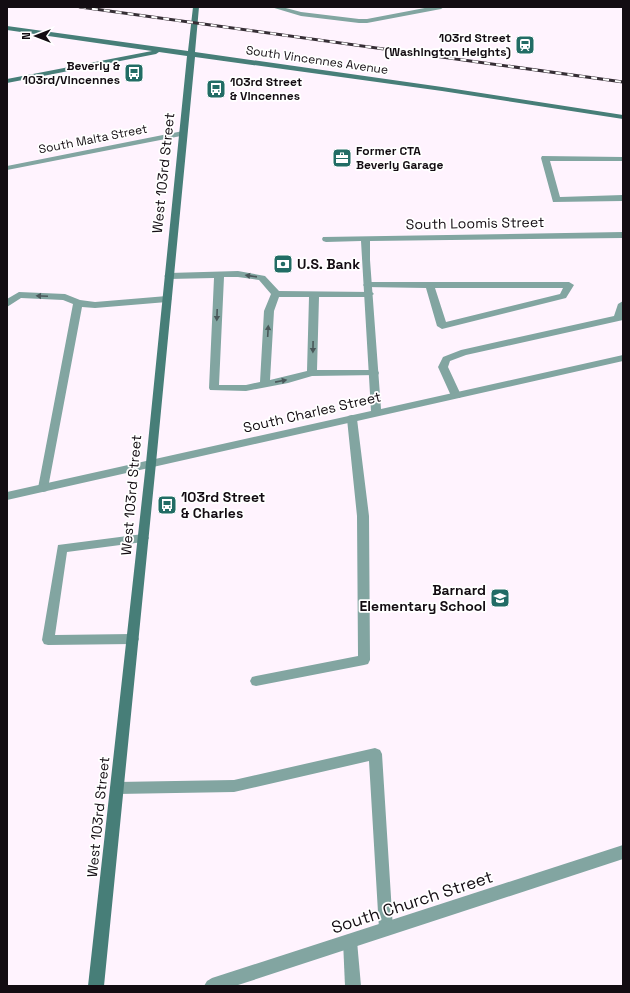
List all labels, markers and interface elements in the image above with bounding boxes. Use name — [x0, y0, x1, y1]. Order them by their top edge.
north arrow — [16, 16, 56, 56]
place label: 103rd Street (Washington Heights) — [384, 30, 511, 60]
text: N — [19, 32, 33, 40]
station icon: 103rd Street (Washington Heights) — [514, 34, 536, 56]
street label: South Vincennes Avenue — [245, 42, 389, 78]
place label: Beverly & 103rd/Vincennes — [22, 58, 120, 88]
bus stop icon: Beverly & 103rd/Vincennes — [123, 62, 145, 84]
place label: 103rd Street & Vincennes — [230, 74, 302, 104]
bus stop icon: 103rd Street & Vincennes — [205, 78, 227, 100]
street label: West 103rd Street — [148, 112, 178, 234]
street label: South Malta Street — [37, 121, 149, 157]
place label: Former CTA Beverly Garage — [356, 143, 443, 173]
office icon: Former CTA Beverly Garage — [331, 147, 353, 169]
street label: South Loomis Street — [406, 213, 544, 233]
bank icon: U.S. Bank — [272, 253, 294, 275]
place label: U.S. Bank — [297, 255, 360, 273]
one-way arrow — [245, 273, 257, 279]
one-way arrow — [35, 293, 48, 299]
one-way arrow — [214, 309, 220, 322]
one-way arrow — [264, 325, 271, 337]
one-way arrow — [309, 341, 316, 353]
one-way arrow — [274, 378, 287, 384]
street label: South Charles Street — [241, 387, 383, 437]
street label: West 103rd Street — [117, 434, 145, 556]
place label: 103rd Street & Charles — [181, 488, 265, 522]
bus stop icon: 103rd Street & Charles — [156, 494, 178, 516]
place label: Barnard Elementary School — [360, 581, 486, 615]
school or university icon: Barnard Elementary School — [489, 587, 511, 609]
street label: West 103rd Street — [83, 756, 113, 878]
street label: South Church Street — [328, 865, 496, 939]

